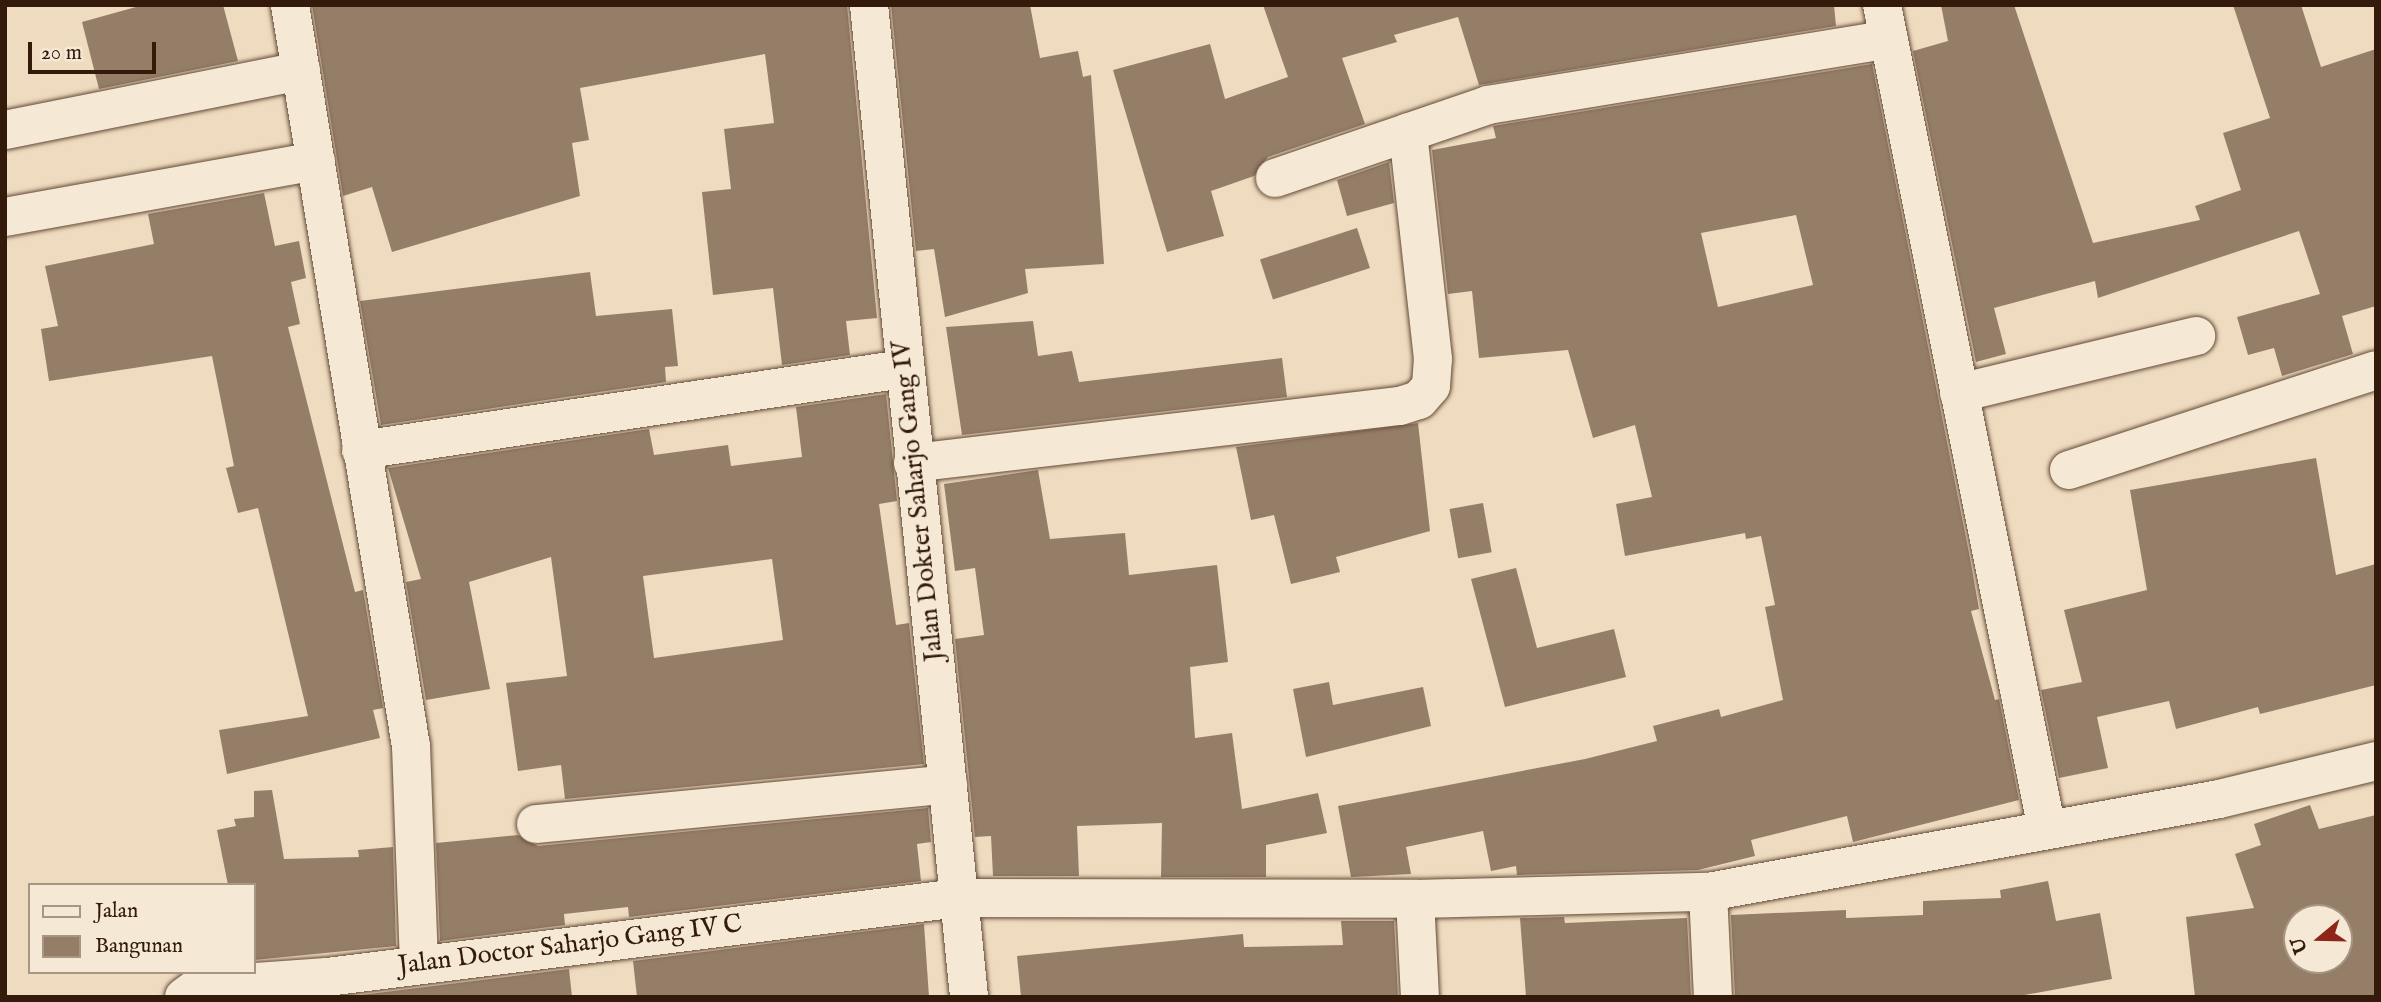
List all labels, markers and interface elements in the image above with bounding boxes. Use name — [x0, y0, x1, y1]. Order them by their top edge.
scale bar — [32, 28, 159, 72]
text: 20 m — [41, 40, 82, 67]
street label: Jalan Dokter Saharjo Gang IV — [886, 339, 950, 663]
legend — [28, 883, 256, 974]
text: Jalan — [95, 898, 138, 925]
north arrow — [2283, 904, 2353, 974]
street label: Jalan Doctor Saharjo Gang IV C — [396, 908, 744, 982]
text: Bangunan — [95, 933, 183, 960]
text: U — [2286, 934, 2314, 957]

